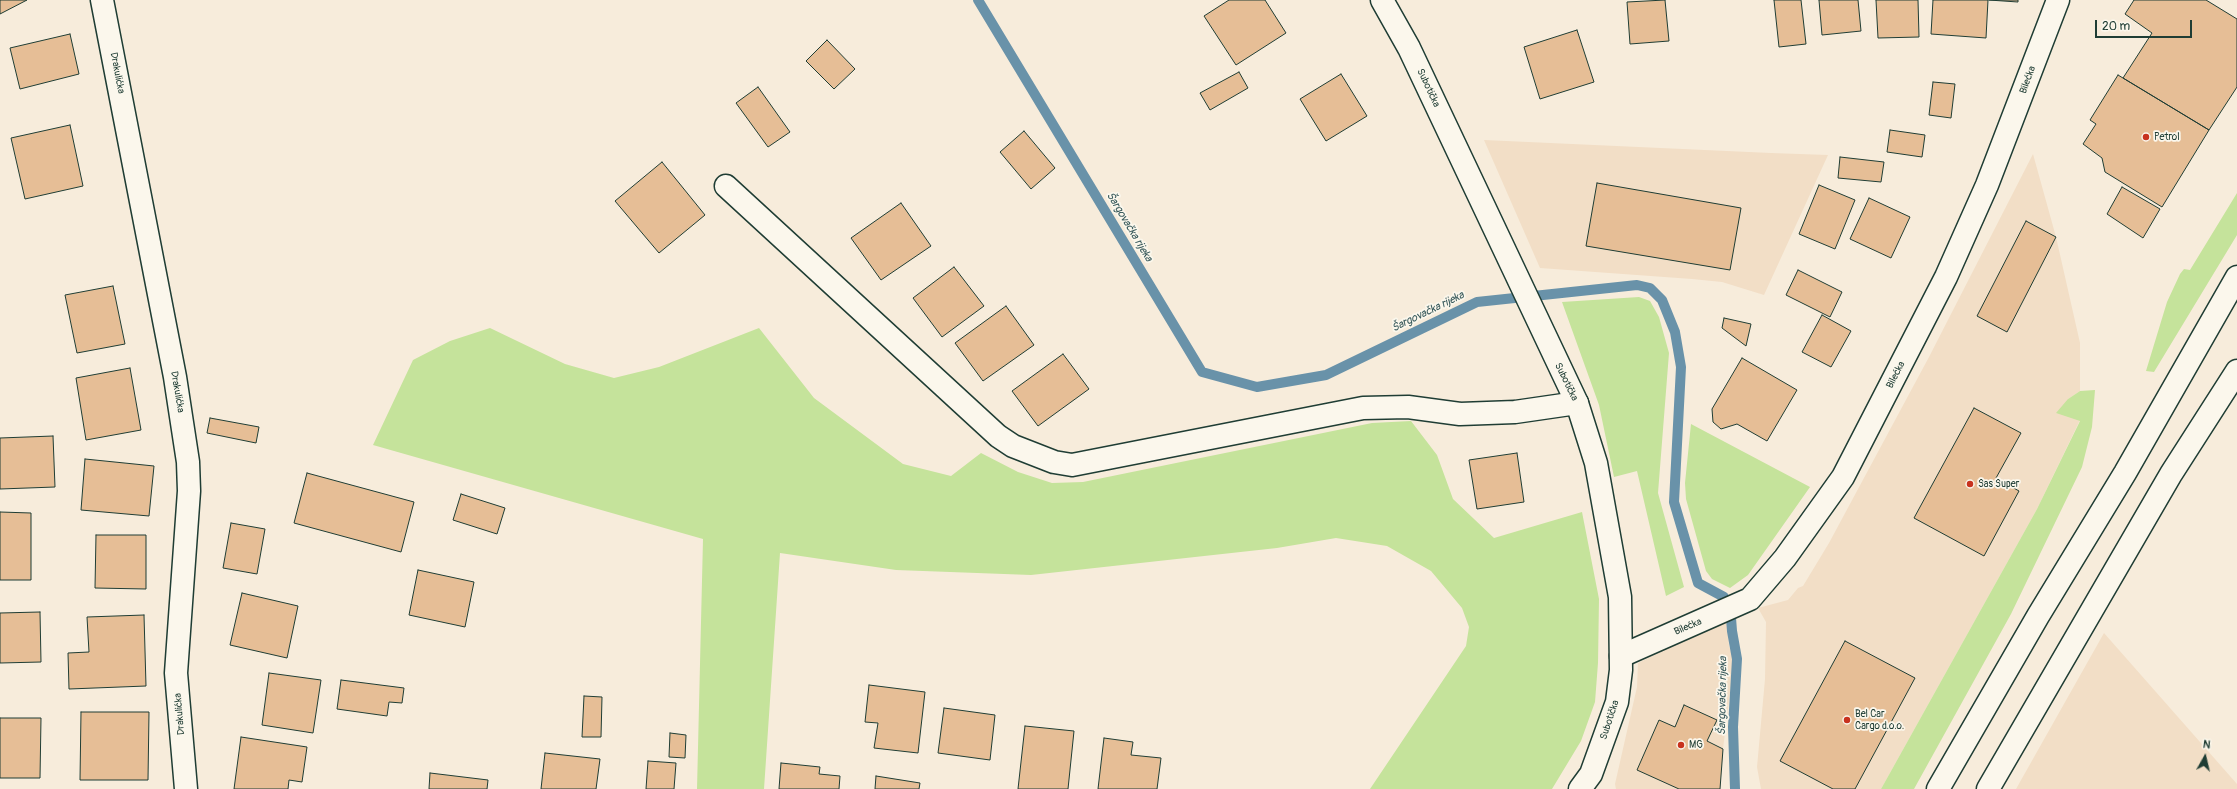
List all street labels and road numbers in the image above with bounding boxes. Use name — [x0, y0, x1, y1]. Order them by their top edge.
street label: Drakulićka — [107, 51, 127, 95]
street label: Bilećka — [2017, 64, 2039, 96]
street label: Subotička — [1414, 67, 1442, 109]
street label: Bilećka — [1884, 359, 1908, 391]
street label: Subotička — [1552, 361, 1580, 403]
street label: Drakulićka — [167, 370, 187, 414]
street label: Bilećka — [1672, 616, 1704, 638]
street label: Drakulićka — [172, 693, 188, 735]
street label: Subotička — [1598, 699, 1622, 741]

